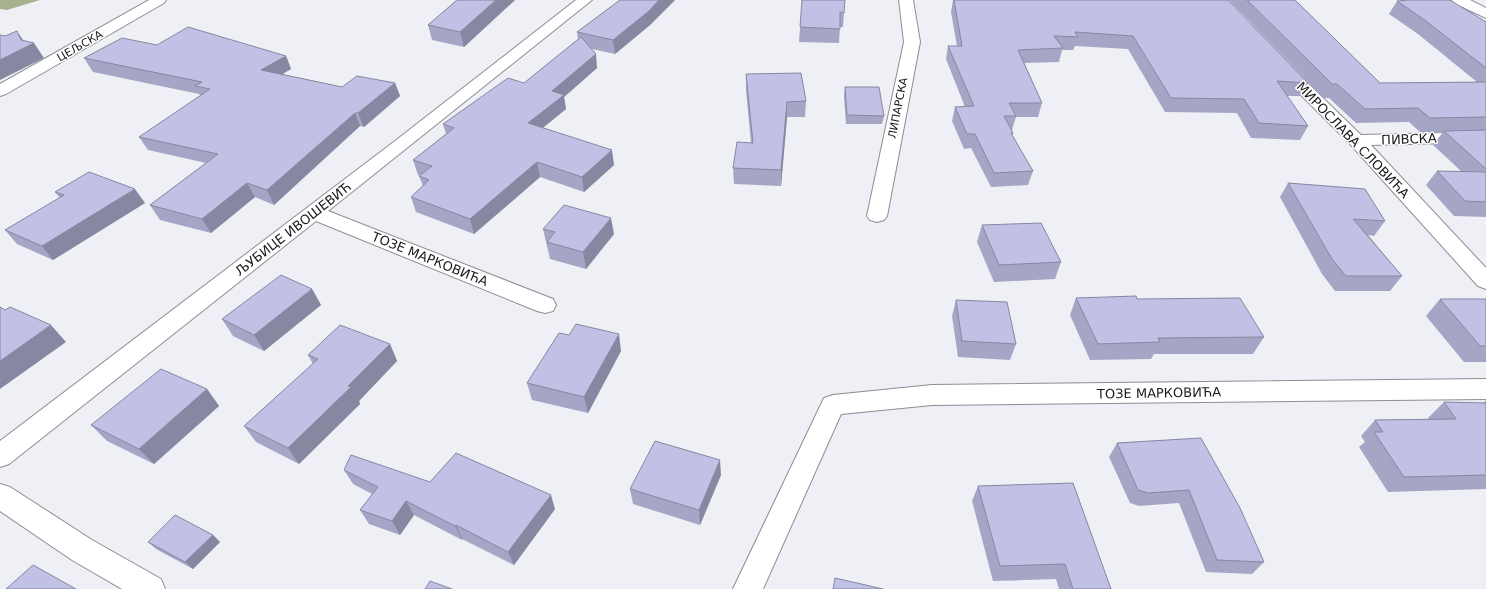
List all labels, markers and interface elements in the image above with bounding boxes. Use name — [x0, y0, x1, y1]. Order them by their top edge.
street label: ЦЕЉСКА — [55, 28, 106, 64]
street label: ЛИПАРСКА — [886, 76, 910, 140]
street label: МИРОСЛАВА СЛОВИЋА — [1294, 79, 1412, 201]
street label: ПИВСКА — [1381, 131, 1437, 147]
street label: ЉУБИЦЕ ИВОШЕВИЋ — [232, 179, 354, 279]
street label: ТОЗЕ МАРКОВИЋА — [369, 228, 490, 289]
street label: ТОЗЕ МАРКОВИЋА — [1096, 384, 1221, 402]

